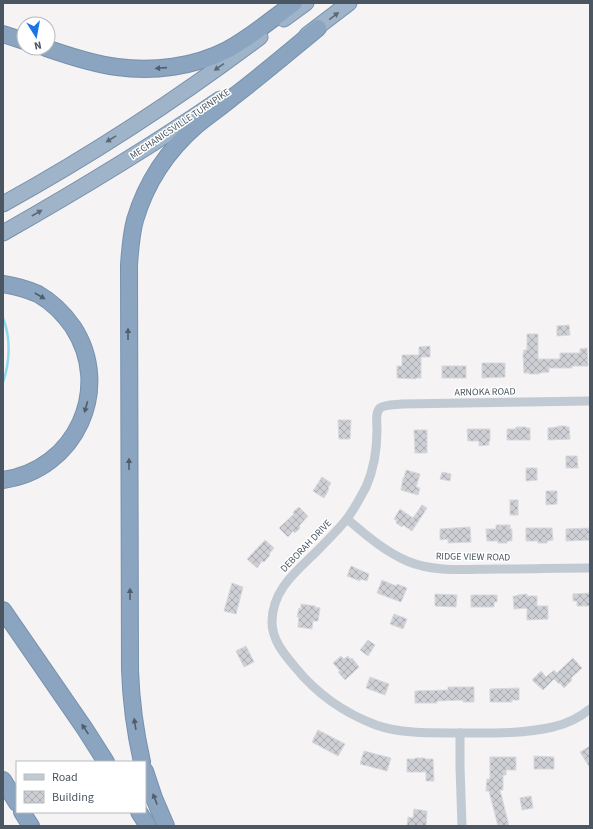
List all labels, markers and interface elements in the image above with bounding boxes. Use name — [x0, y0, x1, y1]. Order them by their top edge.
one-way arrow — [328, 11, 339, 20]
north arrow — [16, 16, 56, 56]
text: N — [33, 37, 43, 53]
one-way arrow — [214, 63, 224, 71]
one-way arrow — [155, 64, 167, 71]
street label: MECHANICSVILLE TURNPIKE — [127, 85, 233, 163]
one-way arrow — [106, 135, 116, 143]
one-way arrow — [31, 210, 43, 217]
one-way arrow — [34, 292, 46, 299]
one-way arrow — [125, 327, 131, 340]
street label: ARNOKA ROAD — [454, 384, 516, 400]
one-way arrow — [83, 401, 89, 413]
one-way arrow — [126, 457, 132, 470]
street label: DEBORAH DRIVE — [277, 517, 335, 575]
street label: RIDGE VIEW ROAD — [436, 549, 510, 565]
one-way arrow — [127, 587, 133, 600]
one-way arrow — [131, 718, 137, 730]
one-way arrow — [81, 724, 89, 735]
legend — [16, 761, 146, 813]
text: Road — [52, 769, 78, 786]
text: Building — [52, 789, 94, 806]
one-way arrow — [151, 792, 157, 804]

